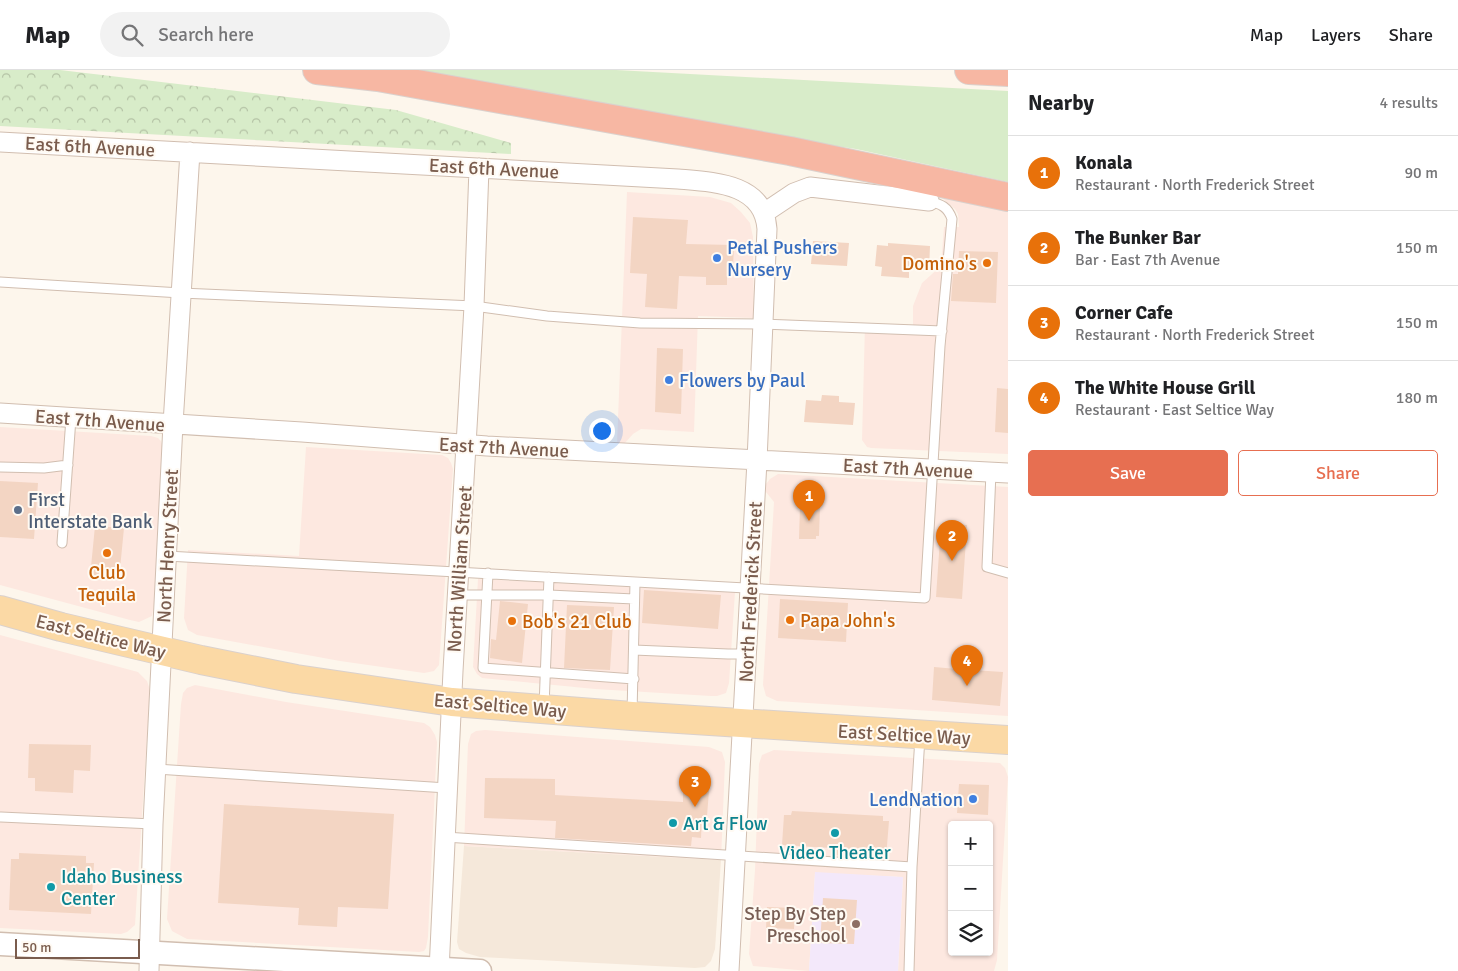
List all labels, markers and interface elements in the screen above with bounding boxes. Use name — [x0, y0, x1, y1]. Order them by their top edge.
search box — [100, 12, 450, 57]
text: Map — [25, 20, 70, 50]
icon: search — [118, 21, 146, 49]
text: Search here — [158, 23, 254, 47]
text: Map — [1250, 24, 1283, 46]
text: Layers — [1311, 24, 1361, 46]
text: Share — [1389, 24, 1433, 46]
text: Nearby — [1028, 90, 1094, 116]
text: 4 results — [1379, 93, 1438, 113]
street label: East 6th Avenue — [24, 132, 156, 162]
text: Konala — [1075, 151, 1132, 175]
street label: East 6th Avenue — [428, 154, 560, 184]
text: 1 — [1040, 163, 1048, 183]
text: 90 m — [1404, 163, 1438, 183]
text: Restaurant · North Frederick Street — [1075, 175, 1315, 195]
text: The Bunker Bar — [1075, 226, 1201, 250]
place label: Petal Pushers Nursery — [727, 236, 837, 282]
text: 2 — [1040, 238, 1048, 258]
text: 150 m — [1396, 238, 1438, 258]
text: Bar · East 7th Avenue — [1075, 250, 1220, 270]
marker: Petal Pushers Nursery — [711, 252, 723, 264]
place label: Domino's — [902, 252, 977, 276]
marker: Domino's — [981, 257, 993, 269]
text: Corner Cafe — [1075, 301, 1173, 325]
text: 3 — [1040, 313, 1048, 333]
text: 150 m — [1396, 313, 1438, 333]
text: Restaurant · North Frederick Street — [1075, 325, 1315, 345]
place label: Flowers by Paul — [679, 369, 806, 393]
marker: Flowers by Paul — [663, 374, 675, 386]
text: The White House Grill — [1075, 376, 1255, 400]
text: 4 — [1040, 388, 1048, 408]
text: 180 m — [1396, 388, 1438, 408]
text: Restaurant · East Seltice Way — [1075, 400, 1274, 420]
street label: East 7th Avenue — [34, 404, 166, 438]
your location — [589, 418, 615, 444]
street label: East 7th Avenue — [438, 433, 570, 463]
button: Save — [1028, 450, 1228, 496]
button: Share — [1238, 450, 1438, 496]
street label: East 7th Avenue — [842, 454, 974, 484]
street label: North Henry Street — [152, 468, 184, 624]
pin: 1 — [793, 480, 825, 521]
street label: North William Street — [442, 485, 478, 653]
place label: First Interstate Bank — [28, 488, 153, 534]
street label: North Frederick Street — [734, 501, 768, 683]
marker: First Interstate Bank — [12, 504, 24, 516]
pin: 2 — [936, 520, 968, 561]
marker: Club Tequila — [101, 547, 113, 559]
place label: Club Tequila — [78, 561, 136, 607]
street label: East Seltice Way — [33, 609, 168, 665]
place label: Papa John's — [800, 609, 895, 633]
place label: Bob's 21 Club — [522, 610, 632, 634]
marker: Papa John's — [784, 614, 796, 626]
marker: Bob's 21 Club — [506, 615, 518, 627]
pin: 4 — [951, 645, 983, 686]
street label: East Seltice Way — [433, 688, 567, 724]
street label: East Seltice Way — [837, 720, 971, 750]
pin: 3 — [679, 766, 711, 807]
place label: LendNation — [869, 788, 963, 812]
marker: LendNation — [967, 793, 979, 805]
place label: Art & Flow — [683, 812, 768, 836]
marker: Art & Flow — [667, 817, 679, 829]
map controls — [948, 821, 993, 956]
button: + — [948, 821, 993, 866]
marker: Video Theater — [829, 827, 841, 839]
place label: Video Theater — [779, 841, 891, 865]
place label: Idaho Business Center — [61, 865, 183, 911]
button: − — [948, 866, 993, 911]
marker: Idaho Business Center — [45, 881, 57, 893]
place label: Step By Step Preschool — [744, 902, 846, 948]
button: layers — [948, 911, 993, 956]
marker: Step By Step Preschool — [850, 918, 862, 930]
scale bar — [15, 936, 140, 959]
text: 50 m — [22, 939, 51, 956]

